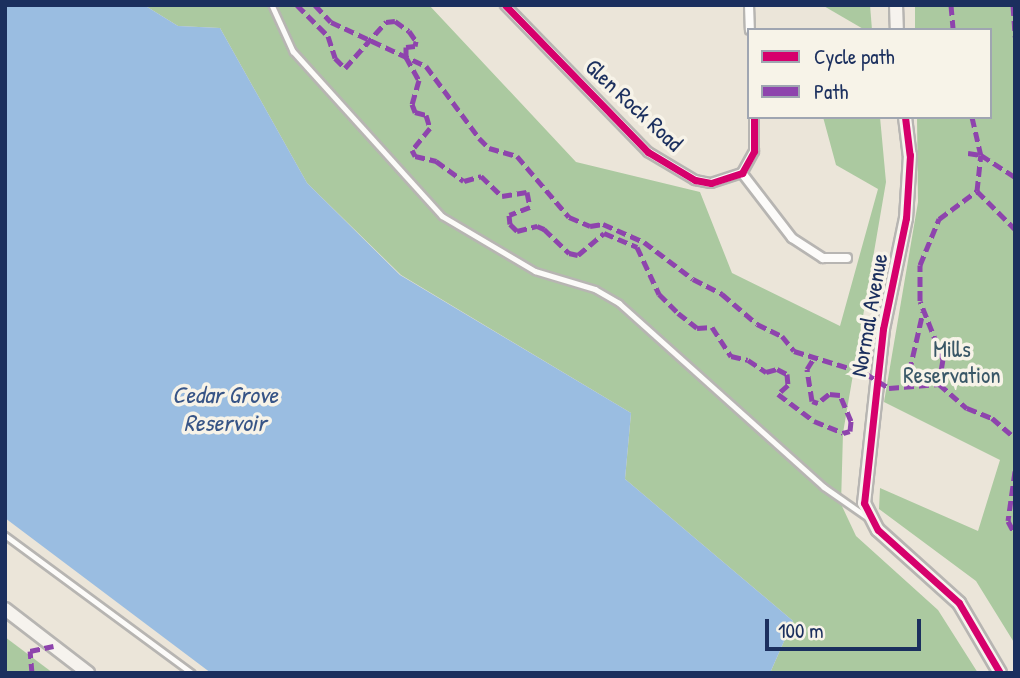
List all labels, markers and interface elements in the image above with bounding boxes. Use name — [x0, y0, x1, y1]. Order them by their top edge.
legend — [747, 28, 992, 119]
text: Cycle path — [814, 42, 895, 71]
street label: Glen Rock Road — [580, 53, 688, 157]
text: Path — [814, 77, 848, 106]
street label: Normal Avenue — [845, 251, 893, 379]
park label: Mills Reservation — [903, 335, 1001, 389]
water label: Cedar Grove Reservoir — [172, 381, 278, 437]
scale bar — [768, 604, 924, 648]
text: 100 m — [778, 616, 824, 645]

